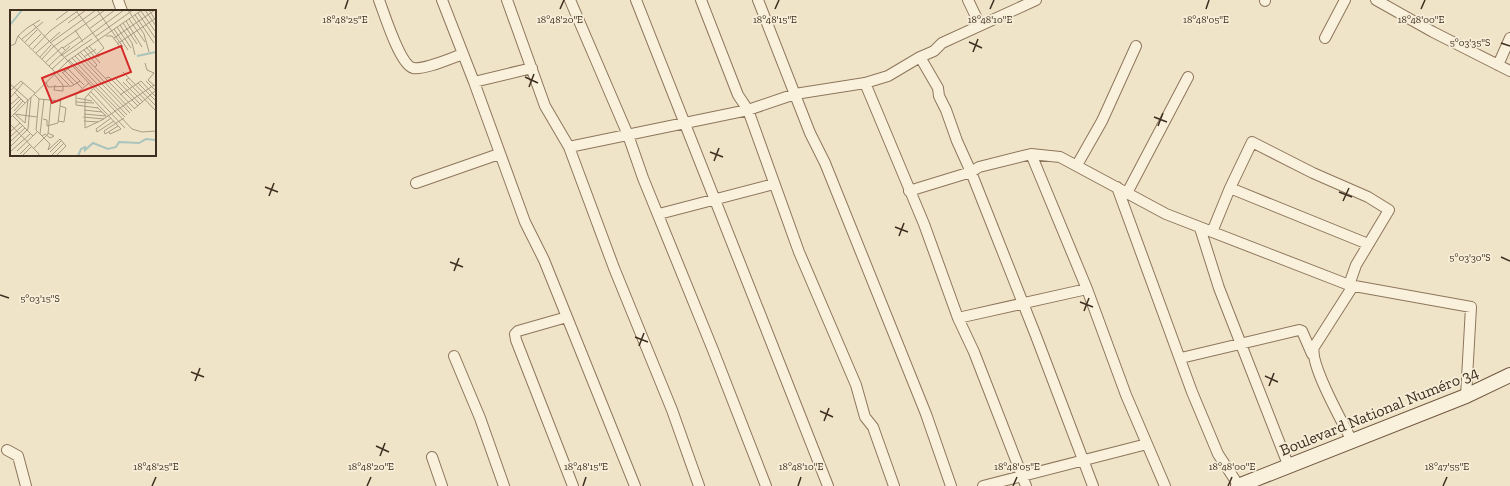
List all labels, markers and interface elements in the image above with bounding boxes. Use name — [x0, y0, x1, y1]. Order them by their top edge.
inset map — [10, 10, 156, 156]
text: 18°48'25"E — [322, 14, 368, 26]
text: 18°48'20"E — [537, 14, 583, 26]
text: 18°48'15"E — [753, 14, 797, 26]
text: 18°48'10"E — [968, 14, 1012, 26]
text: 18°48'05"E — [1183, 14, 1229, 26]
text: 18°48'00"E — [1398, 14, 1444, 26]
text: 5°03'35"S — [1450, 37, 1490, 49]
text: 5°03'30"S — [1449, 252, 1491, 264]
text: 5°03'15"S — [20, 293, 60, 305]
street label: Boulevard National Numéro 34 — [1277, 362, 1482, 460]
text: 18°48'25"E — [133, 461, 179, 473]
text: 18°48'20"E — [348, 461, 394, 473]
text: 18°48'15"E — [564, 461, 608, 473]
text: 18°48'10"E — [779, 461, 823, 473]
text: 18°48'05"E — [994, 461, 1040, 473]
text: 18°48'00"E — [1209, 461, 1255, 473]
text: 18°47'55"E — [1425, 461, 1469, 473]

